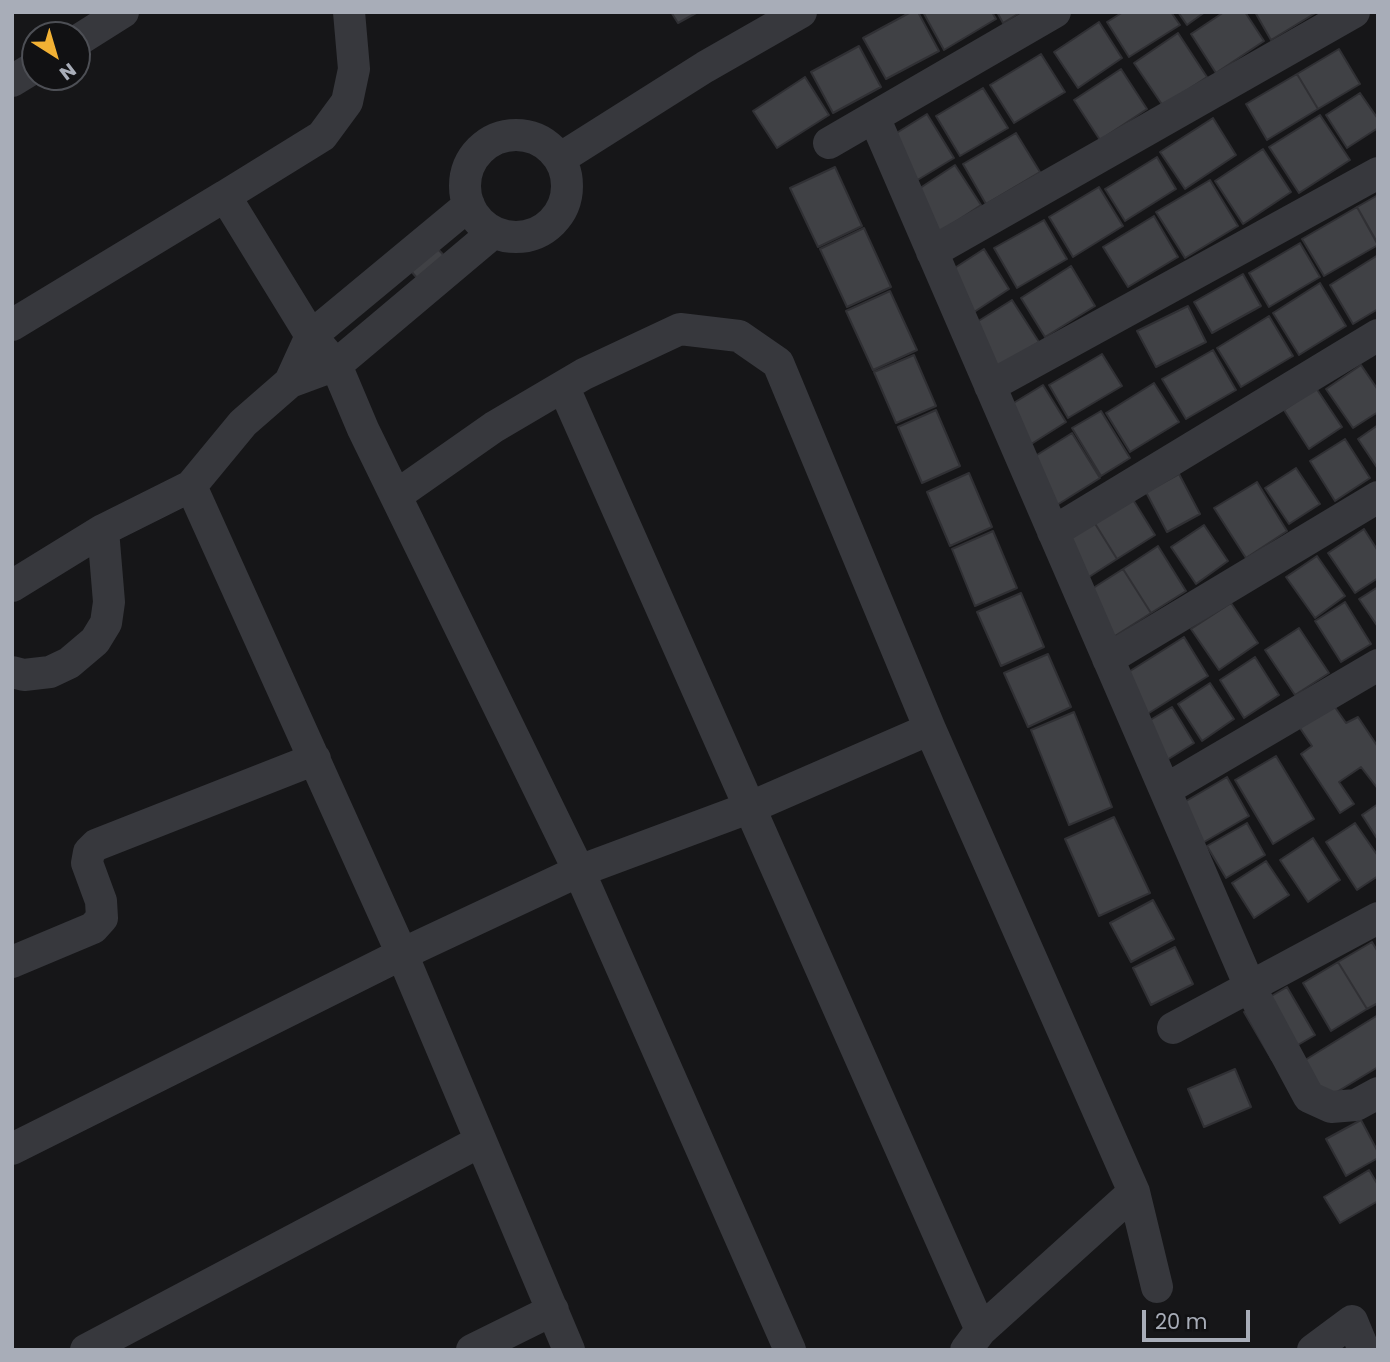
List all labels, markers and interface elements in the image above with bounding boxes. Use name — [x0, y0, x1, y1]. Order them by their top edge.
north arrow — [21, 21, 91, 91]
text: N — [54, 56, 82, 87]
scale bar — [1145, 1296, 1254, 1340]
text: 20 m — [1155, 1307, 1208, 1336]

